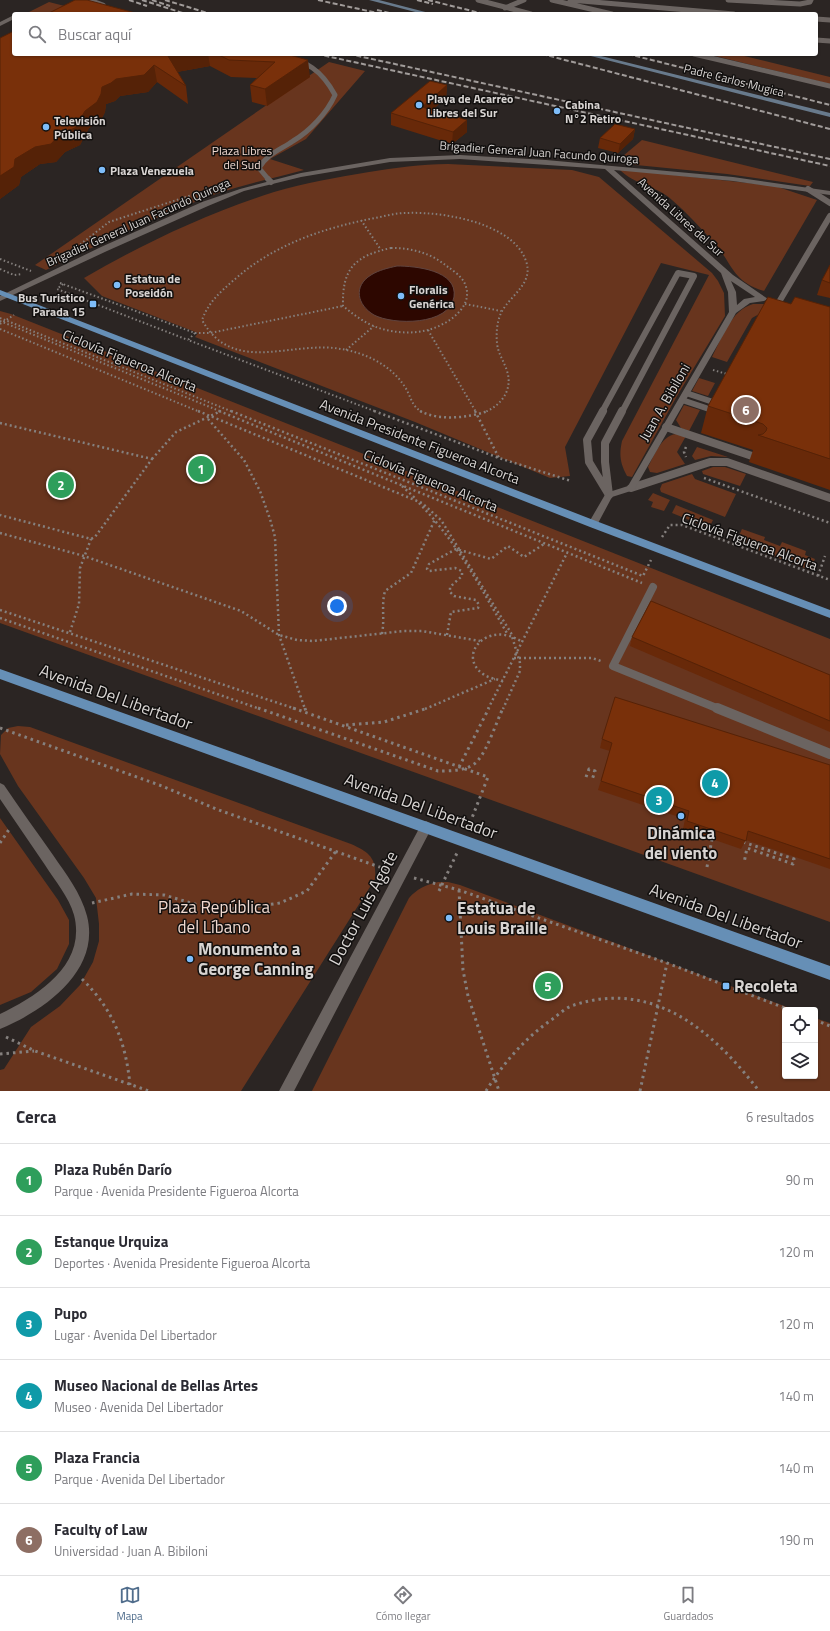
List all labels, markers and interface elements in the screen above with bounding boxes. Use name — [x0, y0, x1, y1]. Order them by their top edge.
search box — [12, 12, 818, 56]
icon: search — [26, 23, 48, 45]
text: Buscar aquí — [58, 23, 131, 46]
street label: Padre Carlos Mugica — [682, 58, 786, 102]
place label: Playa de Acarreo Libres del Sur — [427, 89, 513, 122]
place label: Cabina N°2 Retiro — [565, 95, 621, 128]
marker: Playa de Acarreo Libres del Sur — [414, 100, 424, 110]
marker: Cabina N°2 Retiro — [552, 106, 562, 116]
place label: Televisión Pública — [54, 111, 106, 144]
marker: Televisión Pública — [41, 122, 51, 132]
street label: Brigadier General Juan Facundo Quiroga — [439, 136, 639, 168]
park label: Plaza Libres del Sud — [212, 141, 273, 174]
place label: Plaza Venezuela — [110, 161, 194, 180]
marker: Plaza Venezuela — [97, 165, 107, 175]
street label: Brigadier General Juan Facundo Quiroga — [43, 173, 233, 271]
street label: Avenida Libres del Sur — [634, 173, 728, 261]
place label: Estatua de Poseidón — [125, 269, 180, 302]
marker: Estatua de Poseidón — [112, 280, 122, 290]
place label: Floralis Genérica — [409, 280, 454, 313]
place label: Bus Turistico Parada 15 — [18, 288, 85, 321]
marker: Floralis Genérica — [396, 291, 406, 301]
marker: Bus Turistico Parada 15 — [88, 299, 98, 309]
street label: Ciclovía Figueroa Alcorta — [60, 323, 200, 397]
street label: Juan A. Bibiloni — [633, 359, 695, 445]
street label: Avenida Presidente Figueroa Alcorta — [317, 393, 523, 489]
pin: 6 — [733, 395, 759, 425]
street label: Ciclovía Figueroa Alcorta — [361, 443, 501, 517]
pin: 1 — [188, 454, 214, 484]
pin: 2 — [48, 470, 74, 500]
street label: Ciclovía Figueroa Alcorta — [679, 507, 821, 575]
your location — [327, 596, 347, 616]
street label: Avenida Del Libertador — [36, 657, 196, 737]
street label: Avenida Del Libertador — [341, 766, 501, 846]
pin: 4 — [702, 768, 728, 798]
pin: 3 — [646, 785, 672, 815]
marker: Dinámica del viento — [676, 811, 686, 821]
place label: Dinámica del viento — [645, 820, 717, 866]
street label: Doctor Luis Agote — [322, 846, 404, 970]
street label: Avenida Del Libertador — [646, 876, 806, 956]
park label: Plaza República del Líbano — [158, 894, 270, 940]
place label: Estatua de Louis Braille — [457, 895, 548, 941]
marker: Estatua de Louis Braille — [444, 913, 454, 923]
place label: Monumento a George Canning — [198, 936, 314, 982]
marker: Monumento a George Canning — [185, 954, 195, 964]
pin: 5 — [535, 971, 561, 1001]
place label: Recoleta — [734, 973, 798, 999]
marker: Recoleta — [721, 981, 731, 991]
map controls — [782, 1007, 818, 1079]
button: locate — [782, 1007, 818, 1043]
button: layers — [782, 1043, 818, 1079]
text: Cerca — [16, 1104, 56, 1130]
text: 6 resultados — [746, 1107, 814, 1127]
text: Plaza Rubén Darío — [54, 1158, 172, 1181]
text: 1 — [25, 1170, 33, 1190]
text: 90 m — [786, 1170, 814, 1190]
text: Parque · Avenida Presidente Figueroa Alcorta — [54, 1181, 299, 1201]
text: Estanque Urquiza — [54, 1230, 168, 1253]
text: 2 — [25, 1242, 33, 1262]
text: 120 m — [778, 1242, 814, 1262]
text: Deportes · Avenida Presidente Figueroa Alcorta — [54, 1253, 310, 1273]
text: Pupo — [54, 1302, 87, 1325]
text: 3 — [25, 1314, 33, 1334]
text: 120 m — [778, 1314, 814, 1334]
text: Lugar · Avenida Del Libertador — [54, 1325, 217, 1345]
text: Museo Nacional de Bellas Artes — [54, 1374, 258, 1397]
text: 4 — [25, 1386, 33, 1406]
text: 140 m — [778, 1386, 814, 1406]
text: Museo · Avenida Del Libertador — [54, 1397, 223, 1417]
text: Plaza Francia — [54, 1446, 140, 1469]
text: 5 — [25, 1458, 33, 1478]
text: 140 m — [778, 1458, 814, 1478]
text: Parque · Avenida Del Libertador — [54, 1469, 225, 1489]
text: Faculty of Law — [54, 1518, 148, 1541]
text: 6 — [25, 1530, 33, 1550]
text: 190 m — [778, 1530, 814, 1550]
text: Universidad · Juan A. Bibiloni — [54, 1541, 208, 1561]
tab: Mapa — [117, 1584, 143, 1624]
tab: Cómo llegar — [376, 1584, 430, 1624]
tab: Guardados — [664, 1584, 713, 1624]

